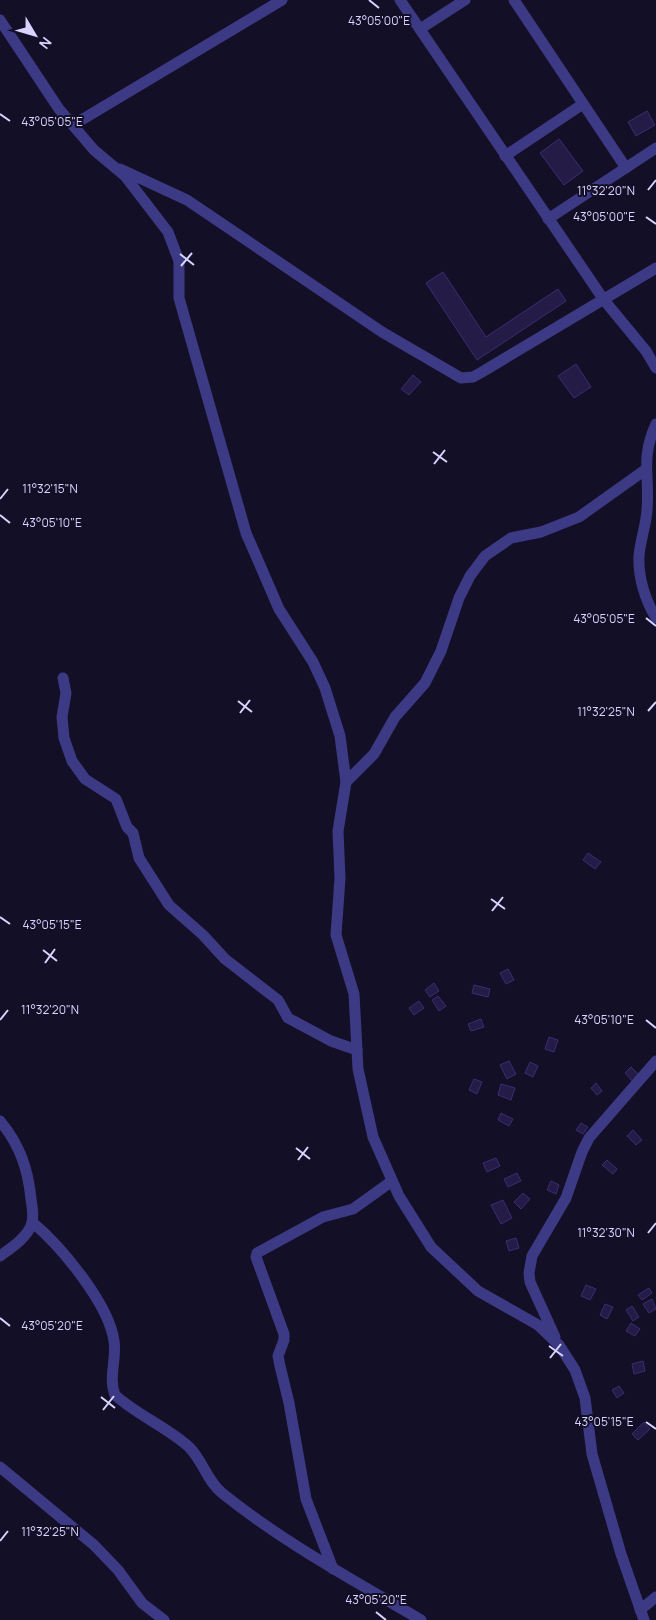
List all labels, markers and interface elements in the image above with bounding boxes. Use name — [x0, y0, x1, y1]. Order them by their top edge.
north arrow — [10, 10, 60, 60]
text: 43°05'00"E — [348, 12, 410, 29]
text: N — [35, 33, 56, 53]
text: 43°05'05"E — [21, 113, 83, 130]
text: 11°32'20"N — [577, 182, 635, 199]
text: 43°05'00"E — [573, 208, 635, 225]
text: 11°32'15"N — [22, 480, 78, 497]
text: 43°05'10"E — [22, 514, 82, 531]
text: 43°05'05"E — [573, 610, 635, 627]
text: 11°32'25"N — [577, 703, 635, 720]
text: 43°05'15"E — [22, 916, 82, 933]
text: 11°32'20"N — [21, 1001, 79, 1018]
text: 43°05'10"E — [574, 1011, 634, 1028]
text: 11°32'30"N — [577, 1224, 635, 1241]
text: 43°05'20"E — [21, 1317, 83, 1334]
text: 43°05'15"E — [574, 1413, 634, 1430]
text: 11°32'25"N — [21, 1523, 79, 1540]
text: 43°05'20"E — [345, 1591, 407, 1608]

